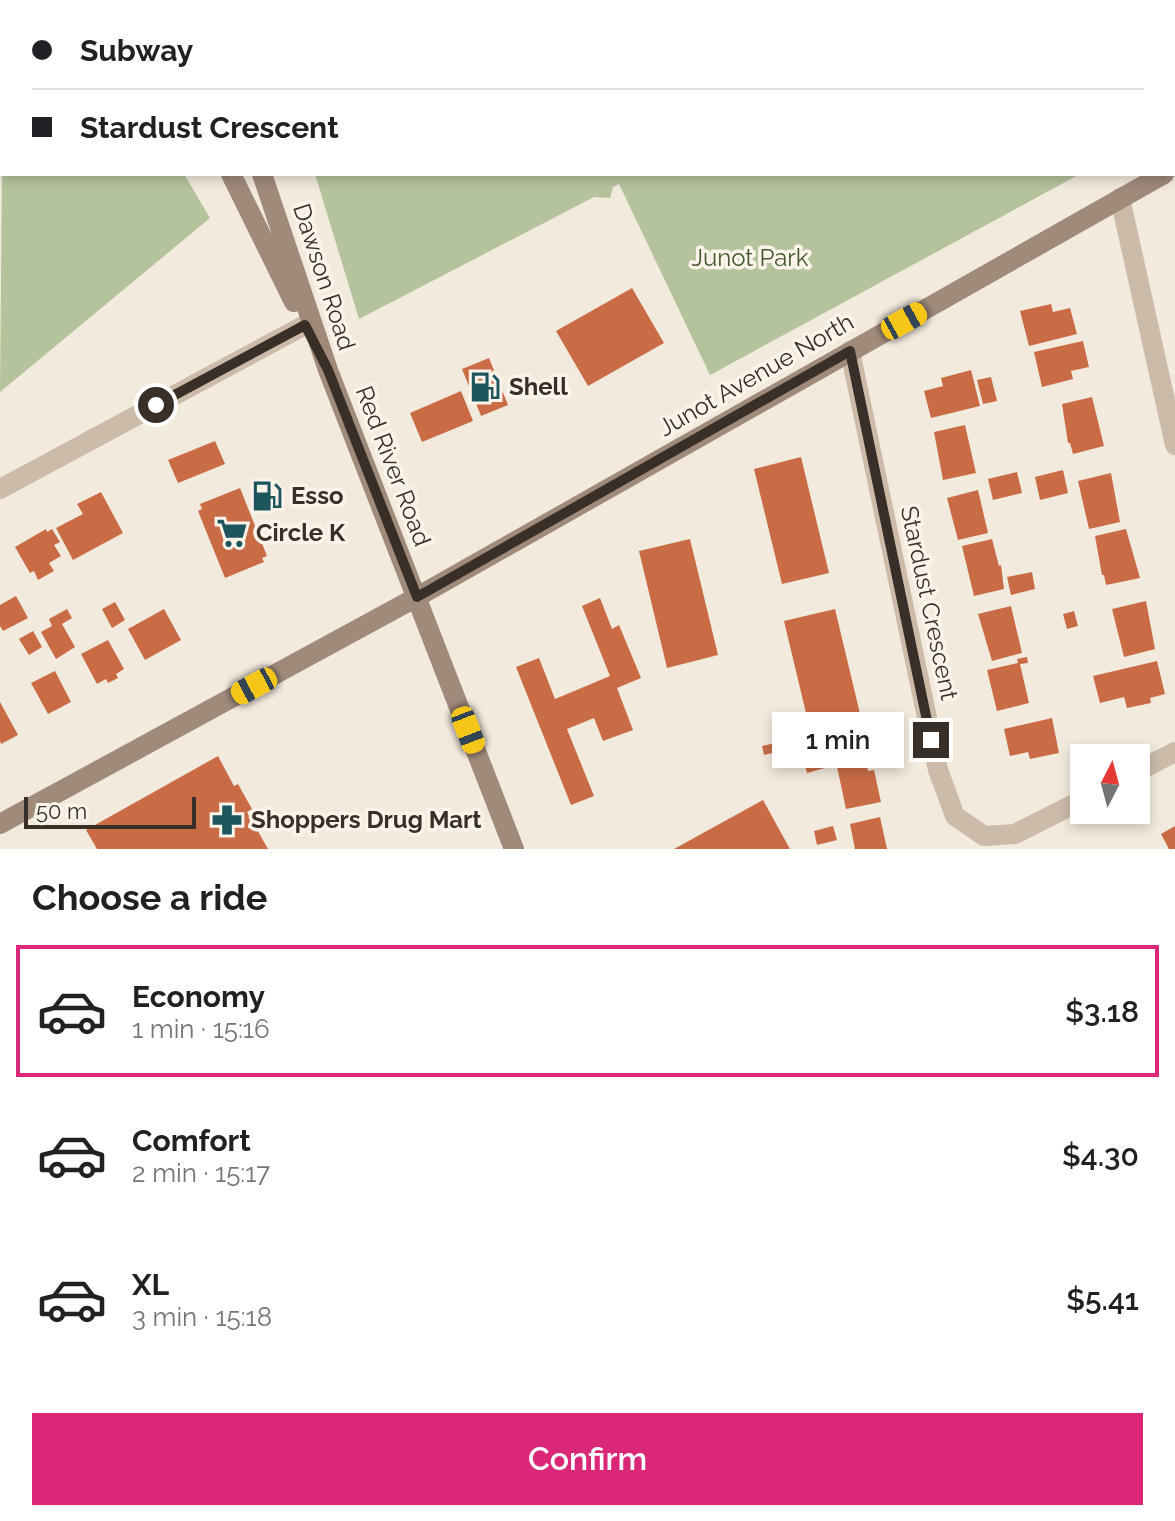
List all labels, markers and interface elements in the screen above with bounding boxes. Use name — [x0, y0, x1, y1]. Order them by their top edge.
text: Subway — [80, 33, 193, 68]
text: Stardust Crescent — [80, 110, 339, 145]
street label: Dawson Road — [287, 200, 362, 354]
park label: Junot Park — [692, 243, 809, 272]
car — [877, 299, 931, 343]
street label: Junot Avenue North — [653, 307, 859, 442]
fuel station icon: Shell — [468, 370, 502, 404]
place label: Shell — [509, 372, 568, 401]
street label: Red River Road — [350, 382, 437, 550]
route start — [138, 387, 174, 423]
fuel station icon: Esso — [250, 479, 284, 513]
place label: Esso — [291, 481, 344, 510]
street label: Stardust Crescent — [895, 503, 964, 703]
supermarket icon: Circle K — [215, 516, 249, 550]
place label: Circle K — [256, 518, 346, 547]
car — [227, 664, 281, 708]
car — [448, 703, 488, 757]
callout: 1 min — [771, 712, 903, 768]
route end — [913, 722, 949, 758]
text: 1 min — [806, 725, 870, 755]
north arrow — [1070, 744, 1150, 824]
map controls — [1070, 744, 1150, 824]
scale bar — [24, 793, 196, 829]
text: 50 m — [36, 798, 87, 824]
pharmacy icon: Shoppers Drug Mart — [210, 803, 244, 837]
place label: Shoppers Drug Mart — [251, 805, 482, 834]
text: Choose a ride — [32, 876, 267, 918]
icon: car — [36, 975, 108, 1047]
text: Economy — [132, 979, 265, 1014]
text: $3.18 — [1065, 994, 1139, 1029]
text: 1 min · 15:16 — [132, 1014, 270, 1044]
icon: car — [36, 1119, 108, 1191]
text: Comfort — [132, 1123, 251, 1158]
text: $4.30 — [1062, 1138, 1139, 1173]
text: 2 min · 15:17 — [132, 1158, 270, 1188]
icon: car — [36, 1263, 108, 1335]
text: XL — [132, 1267, 169, 1302]
text: $5.41 — [1066, 1282, 1139, 1317]
text: 3 min · 15:18 — [132, 1302, 272, 1332]
button: Confirm — [32, 1413, 1143, 1505]

